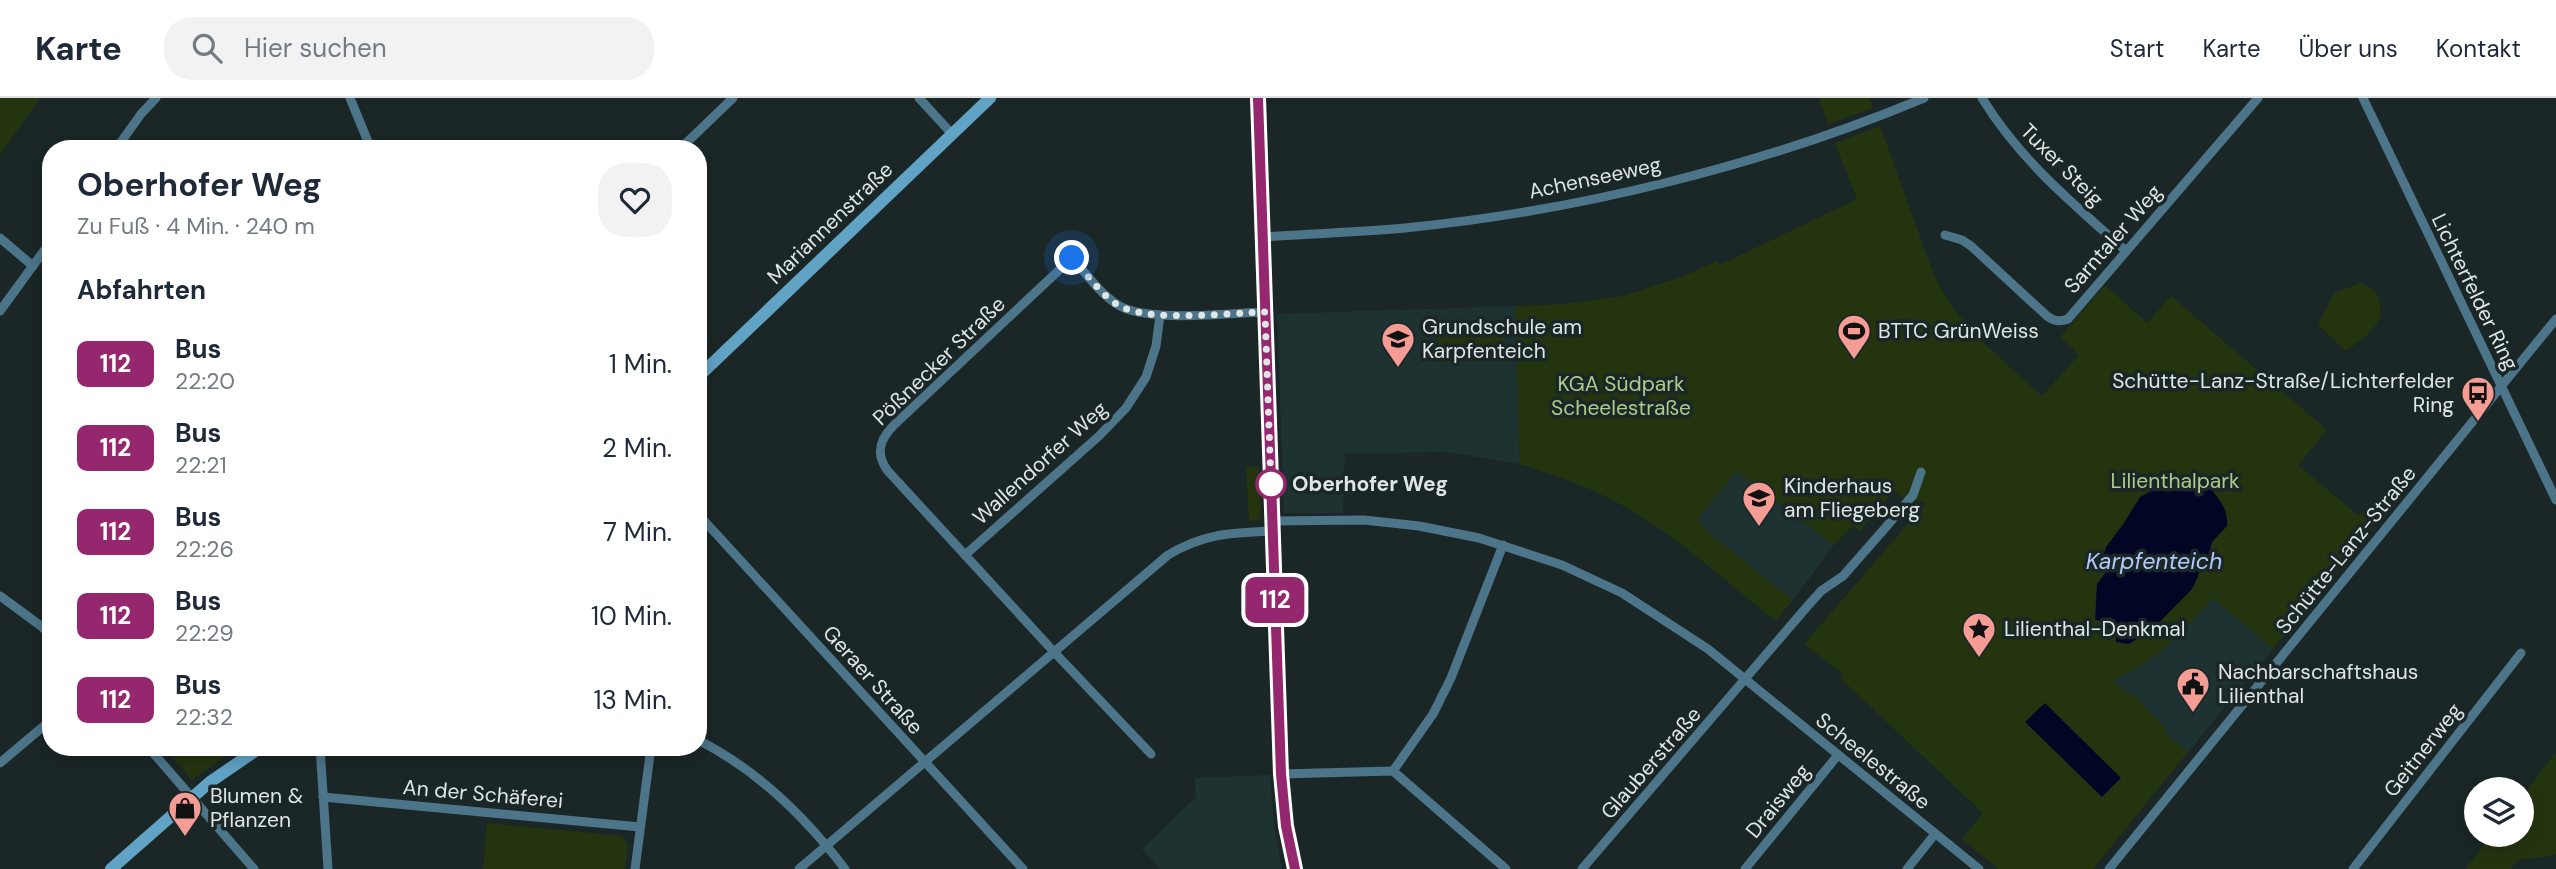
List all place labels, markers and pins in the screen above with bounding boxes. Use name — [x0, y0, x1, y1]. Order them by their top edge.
sports icon: BTTC GrünWeiss — [1835, 312, 1873, 361]
place label: Grundschule am Karpfenteich — [1422, 313, 1582, 365]
place label: BTTC GrünWeiss — [1878, 317, 2039, 345]
school or university icon: Grundschule am Karpfenteich — [1379, 320, 1417, 369]
place label: Schütte-Lanz-Straße/Lichterfelder Ring — [2112, 367, 2454, 419]
bus stop icon: Schütte-Lanz-Straße/Lichterfelder Ring — [2459, 374, 2497, 423]
marker: Oberhofer Weg — [1256, 469, 1286, 499]
place label: Oberhofer Weg — [1292, 470, 1448, 498]
place label: Kinderhaus am Fliegeberg — [1784, 472, 1920, 524]
school or university icon: Kinderhaus am Fliegeberg — [1740, 479, 1778, 528]
place icon: Lilienthal-Denkmal — [1960, 610, 1998, 659]
place label: Lilienthal-Denkmal — [2004, 615, 2185, 643]
place label: Nachbarschaftshaus Lilienthal — [2218, 658, 2418, 710]
public building icon: Nachbarschaftshaus Lilienthal — [2174, 665, 2212, 714]
place label: Blumen & Pflanzen — [210, 782, 303, 834]
shop icon: Blumen & Pflanzen — [166, 789, 204, 838]

